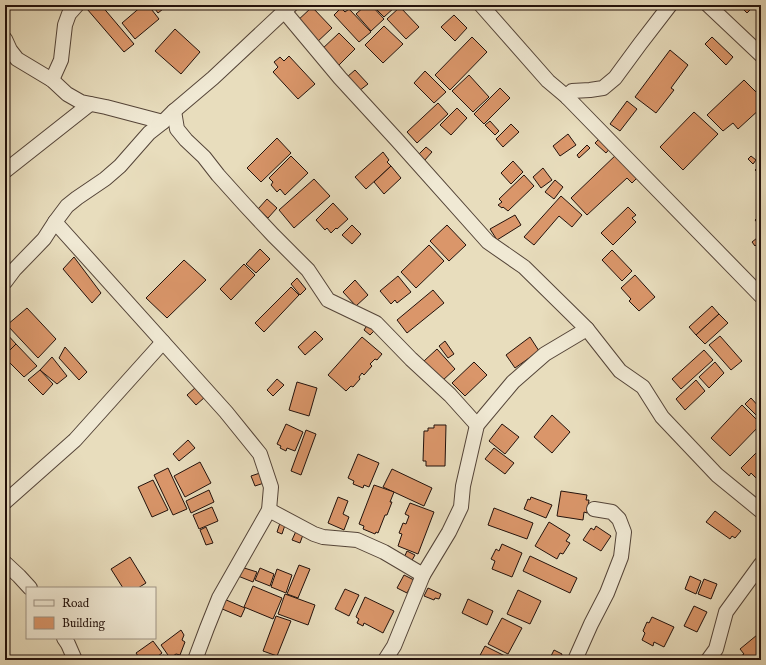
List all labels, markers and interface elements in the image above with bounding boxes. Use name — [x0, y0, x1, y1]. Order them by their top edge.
legend — [26, 587, 156, 639]
text: Road — [62, 596, 90, 611]
text: Building — [62, 616, 106, 631]

